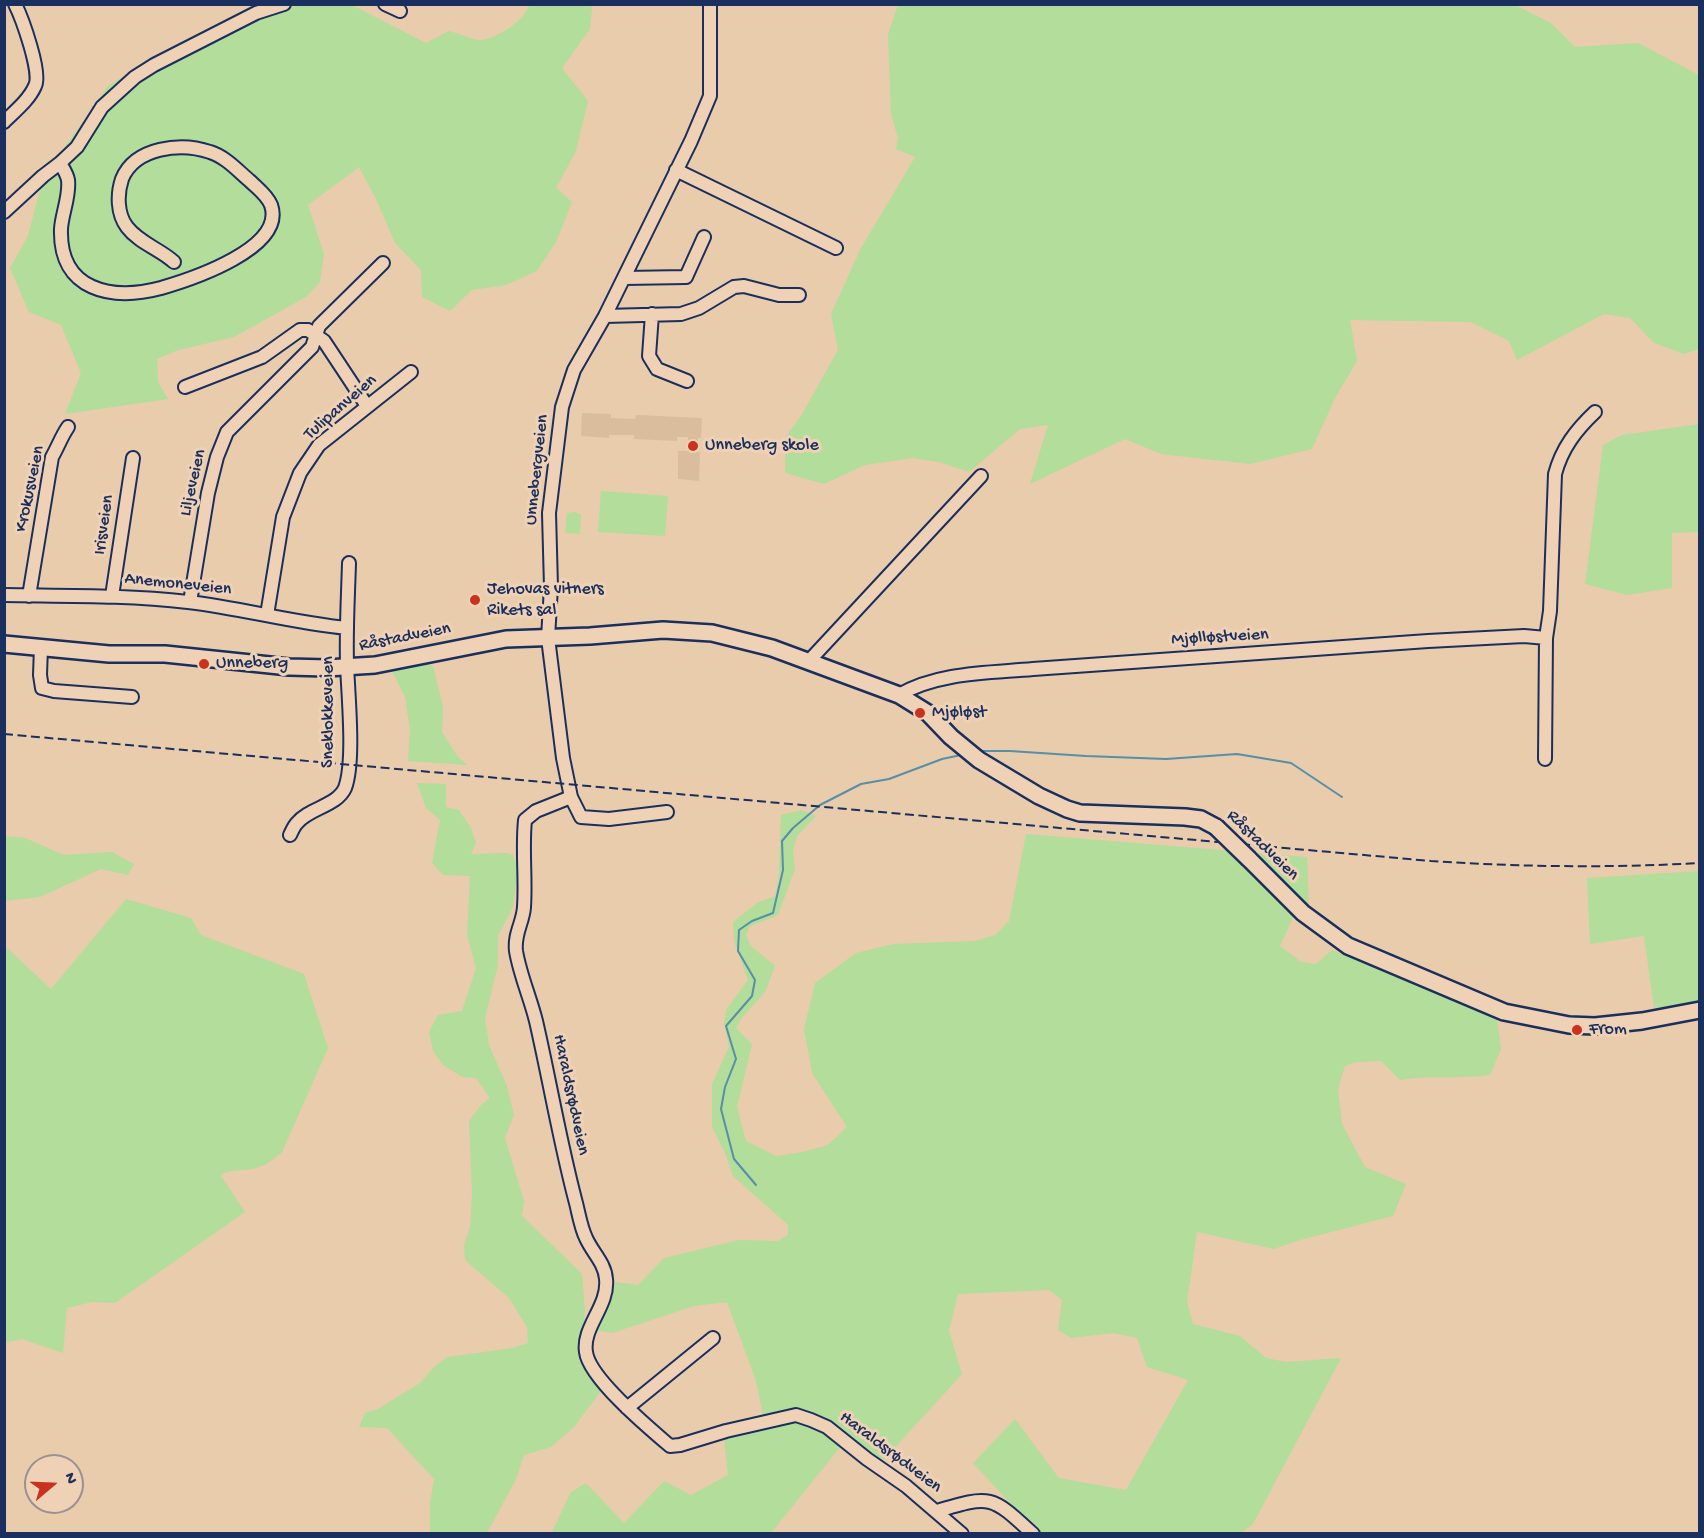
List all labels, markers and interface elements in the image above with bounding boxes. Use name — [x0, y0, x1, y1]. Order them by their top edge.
street label: Tulipanveien — [300, 370, 382, 446]
street label: Unnebergveien — [521, 414, 555, 526]
place label: Unneberg skole — [705, 435, 819, 457]
marker: Unneberg skole — [686, 439, 700, 453]
street label: Krokusveien — [11, 444, 51, 534]
street label: Liljeveien — [176, 447, 212, 519]
street label: Irisveien — [90, 494, 120, 556]
street label: Anemoneveien — [123, 569, 233, 601]
place label: Jehovas vitners Rikets sal — [487, 579, 604, 622]
marker: Jehovas vitners Rikets sal — [468, 593, 482, 607]
street label: Råstadveien — [357, 619, 453, 657]
street label: Mjølløstveien — [1171, 625, 1269, 651]
place label: Unneberg — [216, 653, 288, 675]
street label: Sneklokkeveien — [318, 656, 340, 768]
marker: Unneberg — [197, 657, 211, 671]
place label: Mjøløst — [932, 702, 986, 724]
marker: Mjøløst — [913, 706, 927, 720]
street label: Råstadveien — [1221, 806, 1303, 886]
place label: From — [1589, 1019, 1627, 1041]
marker: From — [1570, 1023, 1584, 1037]
street label: Haraldsrødveien — [547, 1033, 593, 1157]
street label: Haraldsrødveien — [834, 1407, 946, 1499]
north arrow — [24, 1454, 84, 1514]
text: N — [59, 1471, 80, 1487]

